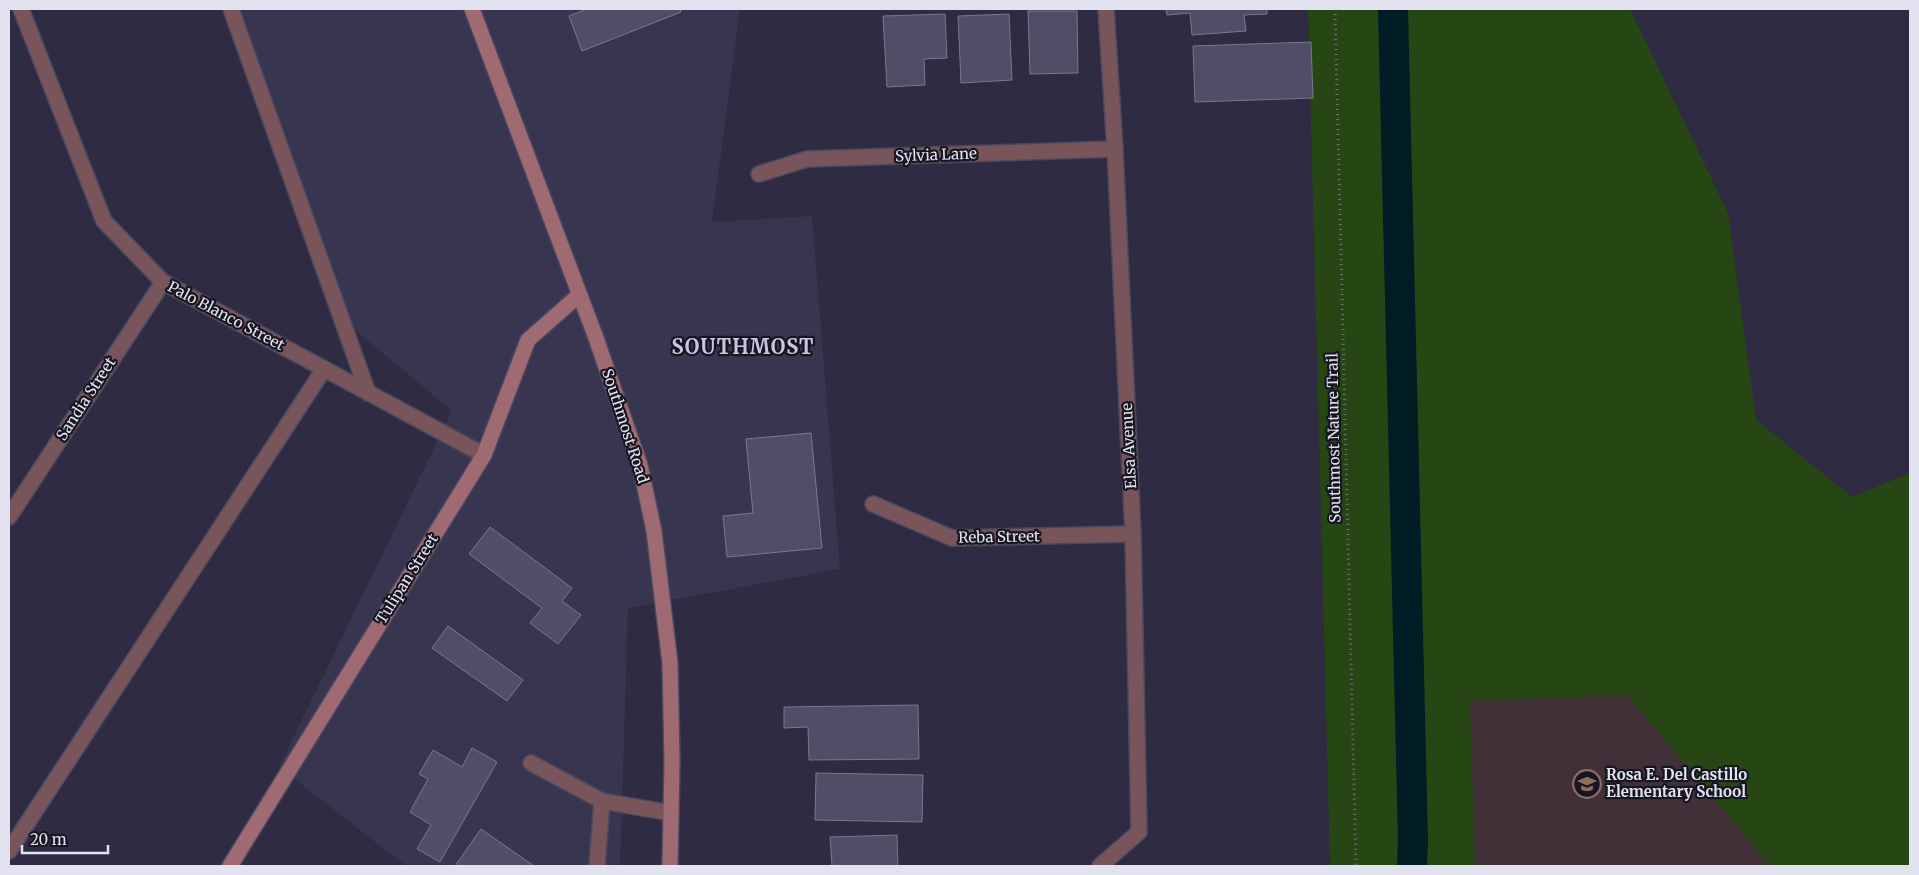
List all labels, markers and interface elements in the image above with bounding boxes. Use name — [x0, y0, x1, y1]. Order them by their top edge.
street label: Sylvia Lane — [895, 144, 977, 165]
street label: Palo Blanco Street — [165, 277, 288, 354]
district label: SOUTHMOST — [672, 334, 814, 359]
street label: Sandia Street — [52, 353, 120, 444]
street label: Southmost Nature Trail — [1323, 353, 1344, 523]
street label: Southmost Road — [598, 366, 653, 486]
street label: Elsa Avenue — [1117, 402, 1140, 490]
street label: Reba Street — [958, 526, 1040, 547]
street label: Tulipan Street — [371, 530, 442, 627]
place label: Rosa E. Del Castillo Elementary School — [1606, 765, 1747, 801]
school or university icon: Rosa E. Del Castillo Elementary School — [1572, 769, 1602, 799]
scale bar — [22, 822, 109, 854]
text: 20 m — [30, 830, 67, 849]

